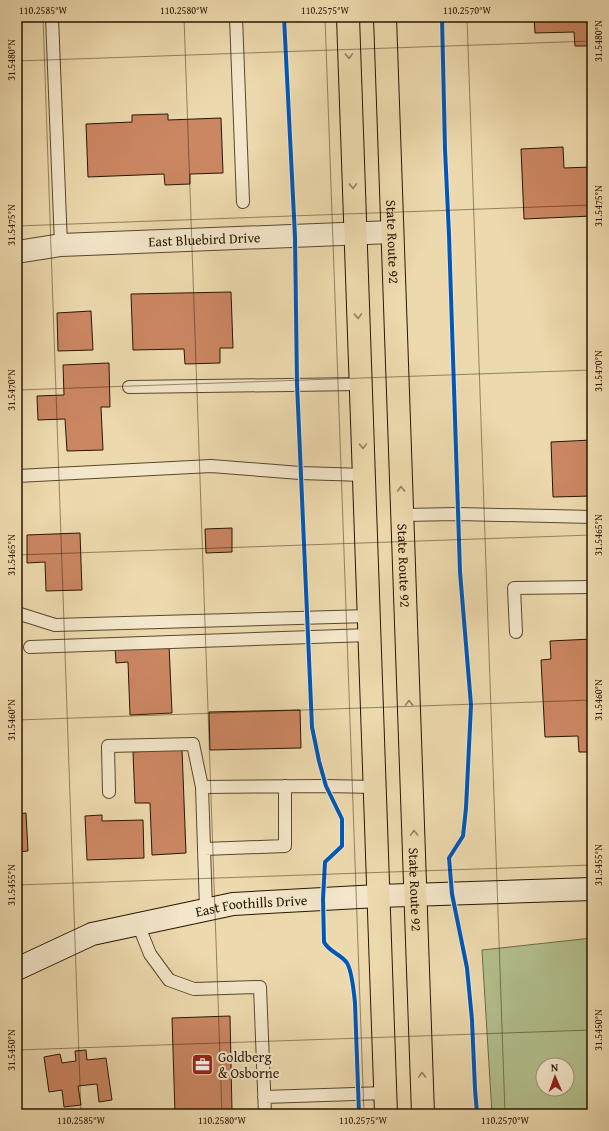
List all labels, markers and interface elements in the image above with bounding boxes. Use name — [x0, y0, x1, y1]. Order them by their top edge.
text: 110.2585°W — [19, 3, 68, 18]
text: 110.2580°W — [160, 3, 209, 18]
text: 110.2575°W — [301, 3, 350, 18]
text: 110.2570°W — [443, 3, 492, 18]
text: 31.5480°N — [591, 20, 606, 62]
text: 31.5480°N — [4, 39, 19, 81]
one-way arrow — [345, 53, 353, 59]
one-way arrow — [349, 183, 358, 189]
text: 31.5475°N — [591, 185, 606, 227]
street label: State Route 92 — [381, 200, 404, 284]
text: 31.5475°N — [4, 204, 19, 246]
street label: East Bluebird Drive — [148, 227, 261, 252]
one-way arrow — [354, 313, 362, 319]
text: 31.5470°N — [591, 350, 606, 392]
text: 31.5470°N — [4, 369, 19, 411]
one-way arrow — [358, 443, 367, 449]
one-way arrow — [397, 486, 406, 492]
text: 31.5465°N — [591, 514, 606, 556]
street label: State Route 92 — [393, 523, 415, 608]
text: 31.5465°N — [4, 534, 19, 576]
text: 31.5460°N — [591, 679, 606, 721]
text: 31.5460°N — [4, 699, 19, 741]
one-way arrow — [405, 700, 413, 706]
one-way arrow — [409, 830, 418, 836]
text: 31.5455°N — [591, 844, 606, 886]
street label: State Route 92 — [404, 847, 427, 932]
text: 31.5455°N — [4, 864, 19, 906]
street label: East Foothills Drive — [193, 890, 308, 922]
text: 31.5450°N — [591, 1009, 606, 1051]
text: 31.5450°N — [4, 1029, 19, 1071]
place label: Goldberg & Osborne — [218, 1047, 280, 1083]
office icon: Goldberg & Osborne — [189, 1052, 215, 1078]
north arrow — [535, 1057, 575, 1097]
text: N — [551, 1059, 559, 1075]
one-way arrow — [418, 1072, 426, 1078]
text: 110.2585°W — [57, 1113, 106, 1128]
text: 110.2580°W — [198, 1113, 247, 1128]
text: 110.2575°W — [339, 1113, 388, 1128]
text: 110.2570°W — [481, 1113, 530, 1128]

